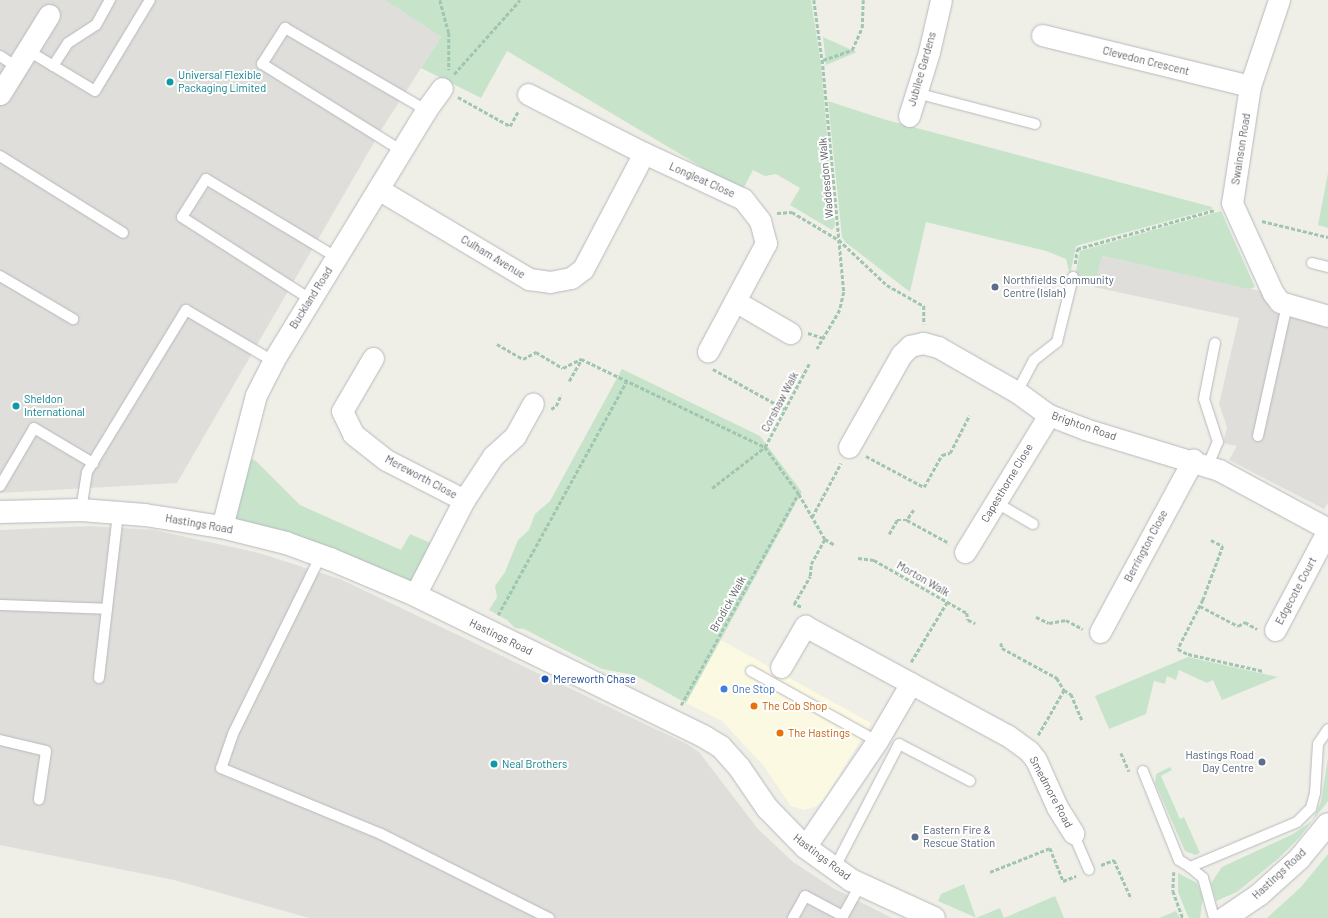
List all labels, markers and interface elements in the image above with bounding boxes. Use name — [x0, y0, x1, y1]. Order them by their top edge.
street label: Jubilee Gardens — [905, 30, 939, 108]
street label: Clevedon Crescent — [1101, 44, 1191, 78]
place label: Universal Flexible Packaging Limited — [178, 69, 266, 95]
marker: Universal Flexible Packaging Limited — [165, 77, 175, 87]
street label: Swainson Road — [1229, 112, 1253, 186]
street label: Waddesdon Walk — [816, 137, 836, 219]
street label: Longleat Close — [667, 160, 737, 200]
street label: Culham Avenue — [458, 233, 528, 281]
street label: Buckland Road — [287, 265, 335, 331]
place label: Northfields Community Centre (Islah) — [1003, 274, 1114, 300]
marker: Northfields Community Centre (Islah) — [990, 282, 1000, 292]
street label: Corshaw Walk — [759, 370, 801, 434]
place label: Sheldon International — [24, 393, 85, 419]
marker: Sheldon International — [11, 401, 21, 411]
street label: Brighton Road — [1050, 409, 1118, 443]
street label: Capesthorne Close — [978, 441, 1036, 525]
street label: Mereworth Close — [383, 452, 459, 502]
street label: Berrington Close — [1121, 508, 1171, 584]
street label: Hastings Road — [164, 512, 234, 536]
street label: Edgecote Court — [1273, 555, 1319, 627]
street label: Morton Walk — [894, 559, 952, 599]
street label: Brodick Walk — [707, 574, 749, 634]
street label: Hastings Road — [467, 616, 535, 658]
place label: Mereworth Chase — [553, 672, 636, 686]
marker: Mereworth Chase — [540, 674, 550, 684]
place label: One Stop — [732, 682, 775, 696]
marker: One Stop — [719, 684, 729, 694]
place label: The Cob Shop — [762, 699, 827, 713]
marker: The Cob Shop — [749, 701, 759, 711]
place label: The Hastings — [788, 726, 850, 740]
marker: The Hastings — [775, 728, 785, 738]
place label: Hastings Road Day Centre — [1186, 749, 1254, 775]
street label: Smedmore Road — [1027, 754, 1075, 830]
place label: Neal Brothers — [502, 757, 567, 771]
marker: Hastings Road Day Centre — [1257, 757, 1267, 767]
marker: Neal Brothers — [489, 759, 499, 769]
place label: Eastern Fire & Rescue Station — [923, 824, 995, 850]
street label: Hastings Road — [791, 831, 853, 883]
marker: Eastern Fire & Rescue Station — [910, 832, 920, 842]
street label: Hastings Road — [1249, 846, 1309, 902]

